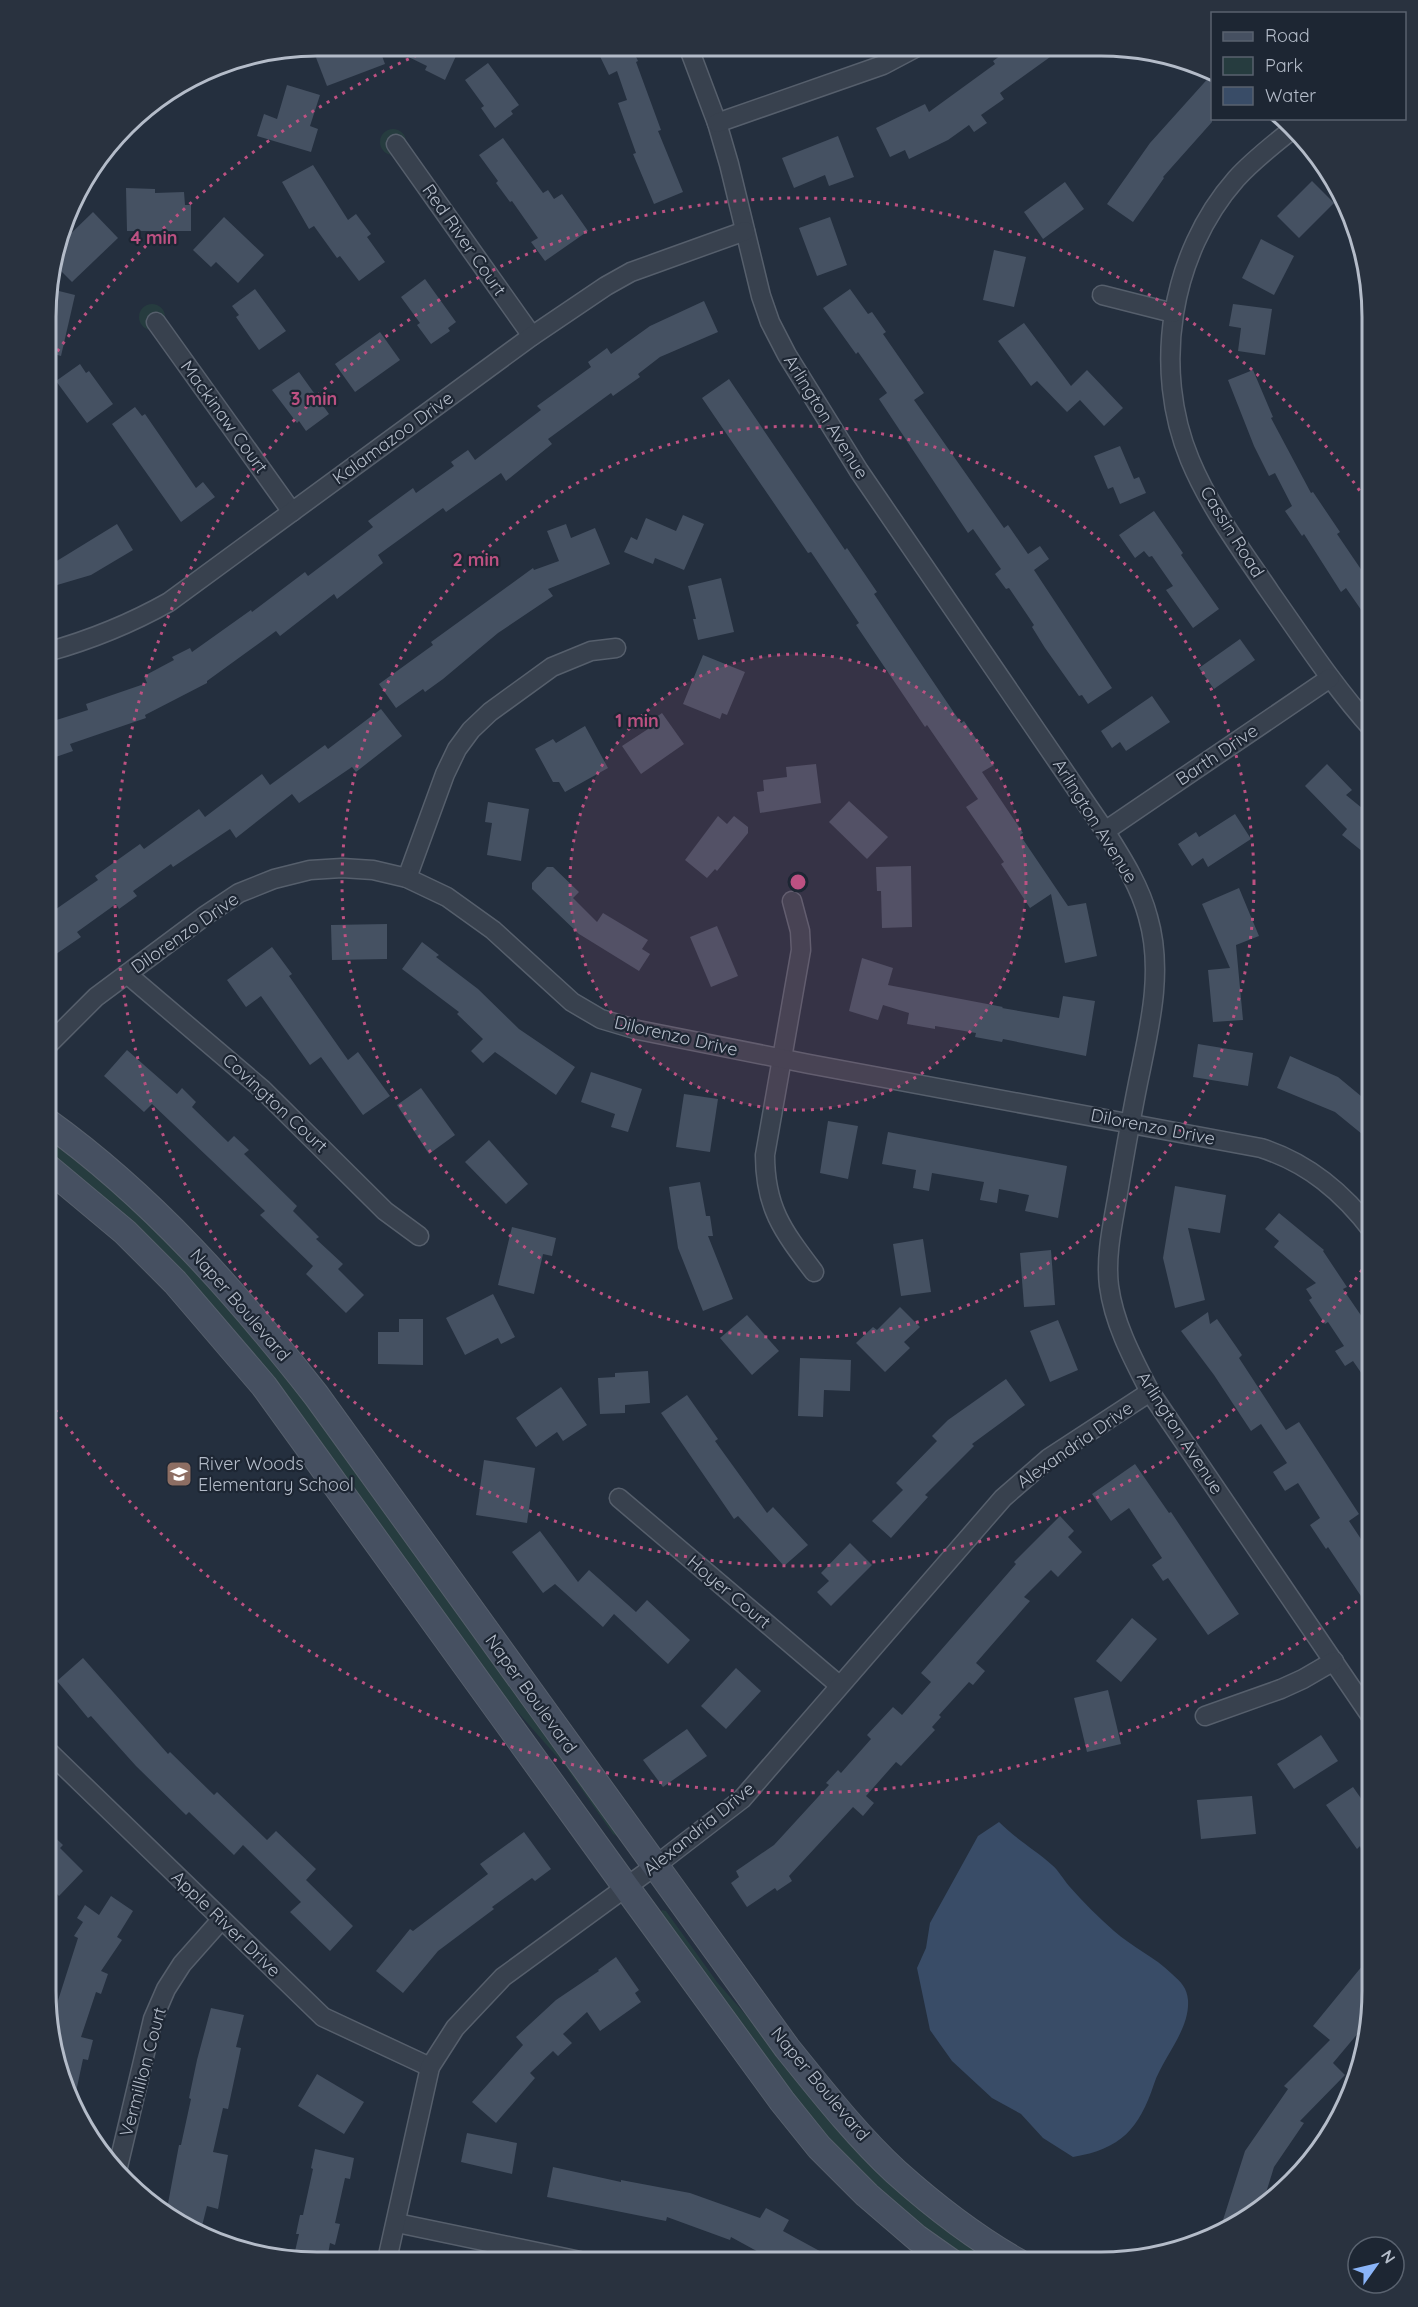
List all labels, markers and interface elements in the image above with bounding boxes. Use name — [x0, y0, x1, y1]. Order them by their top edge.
legend — [1211, 12, 1406, 120]
text: Road — [1265, 24, 1310, 47]
text: Park — [1265, 54, 1303, 77]
text: Water — [1265, 84, 1316, 107]
street label: Red River Court — [417, 179, 511, 300]
text: 4 min — [130, 226, 178, 249]
street label: Arlington Avenue — [779, 350, 874, 483]
street label: Mackinaw Court — [176, 356, 273, 478]
street label: Kalamazoo Drive — [328, 386, 458, 489]
text: 3 min — [291, 387, 337, 410]
street label: Cassin Road — [1195, 482, 1270, 582]
text: 2 min — [453, 548, 499, 571]
text: 1 min — [615, 709, 659, 732]
street label: Barth Drive — [1171, 719, 1262, 790]
street label: Arlington Avenue — [1048, 754, 1143, 887]
centre of rings — [788, 872, 808, 892]
street label: Dilorenzo Drive — [126, 887, 243, 978]
street label: Dilorenzo Drive — [612, 1010, 740, 1061]
street label: Covington Court — [218, 1048, 333, 1157]
street label: Dilorenzo Drive — [1089, 1103, 1217, 1150]
street label: Naper Boulevard — [185, 1244, 296, 1366]
street label: Arlington Avenue — [1132, 1367, 1229, 1499]
street label: Alexandria Drive — [1012, 1396, 1137, 1493]
place label: River Woods Elementary School — [198, 1452, 354, 1496]
school or university icon: River Woods Elementary School — [164, 1459, 194, 1489]
street label: Hoyer Court — [683, 1550, 776, 1633]
street label: Naper Boulevard — [480, 1630, 582, 1758]
street label: Alexandria Drive — [638, 1777, 759, 1881]
street label: Apple River Drive — [167, 1866, 286, 1982]
street label: Vermillion Court — [114, 2005, 171, 2139]
street label: Naper Boulevard — [766, 2022, 875, 2145]
north arrow — [1346, 2235, 1406, 2295]
text: N — [1377, 2246, 1400, 2267]

